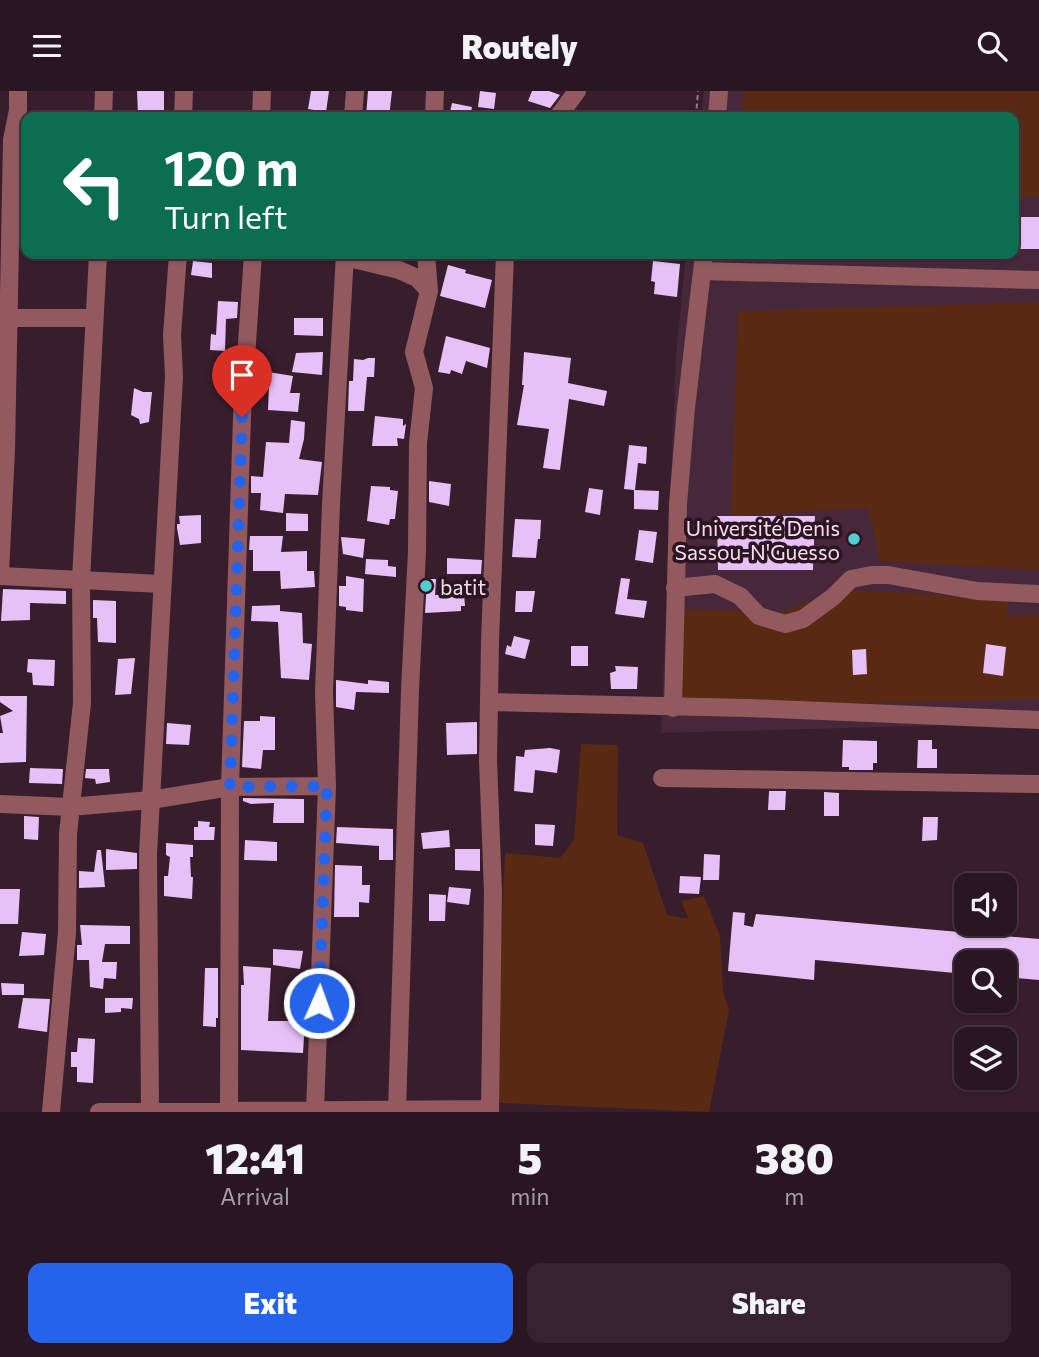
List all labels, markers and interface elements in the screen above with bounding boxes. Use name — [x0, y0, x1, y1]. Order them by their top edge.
text: Routely — [461, 26, 578, 66]
icon: menu — [28, 27, 66, 65]
icon: search — [973, 27, 1011, 65]
text: 120 m — [164, 136, 298, 196]
icon: left — [49, 140, 140, 231]
text: Turn left — [164, 196, 288, 236]
pin — [212, 345, 272, 417]
icon: arrive — [223, 356, 261, 394]
place label: Université Denis Sassou-N'Guesso — [675, 515, 840, 564]
marker: Université Denis Sassou-N'Guesso — [846, 531, 862, 547]
place label: batit — [440, 574, 486, 599]
marker: batit — [418, 578, 434, 594]
map controls — [954, 873, 1017, 1090]
button: sound — [954, 873, 1017, 936]
button: search — [954, 950, 1017, 1013]
position arrow — [282, 966, 356, 1040]
button: layers — [954, 1027, 1017, 1090]
text: 12:41 — [205, 1131, 305, 1183]
text: 5 — [518, 1131, 542, 1183]
text: 380 — [755, 1131, 834, 1183]
text: Arrival — [220, 1182, 290, 1210]
text: min — [510, 1182, 550, 1210]
text: m — [784, 1182, 804, 1210]
button: Exit — [28, 1263, 513, 1343]
button: Share — [527, 1263, 1011, 1343]

